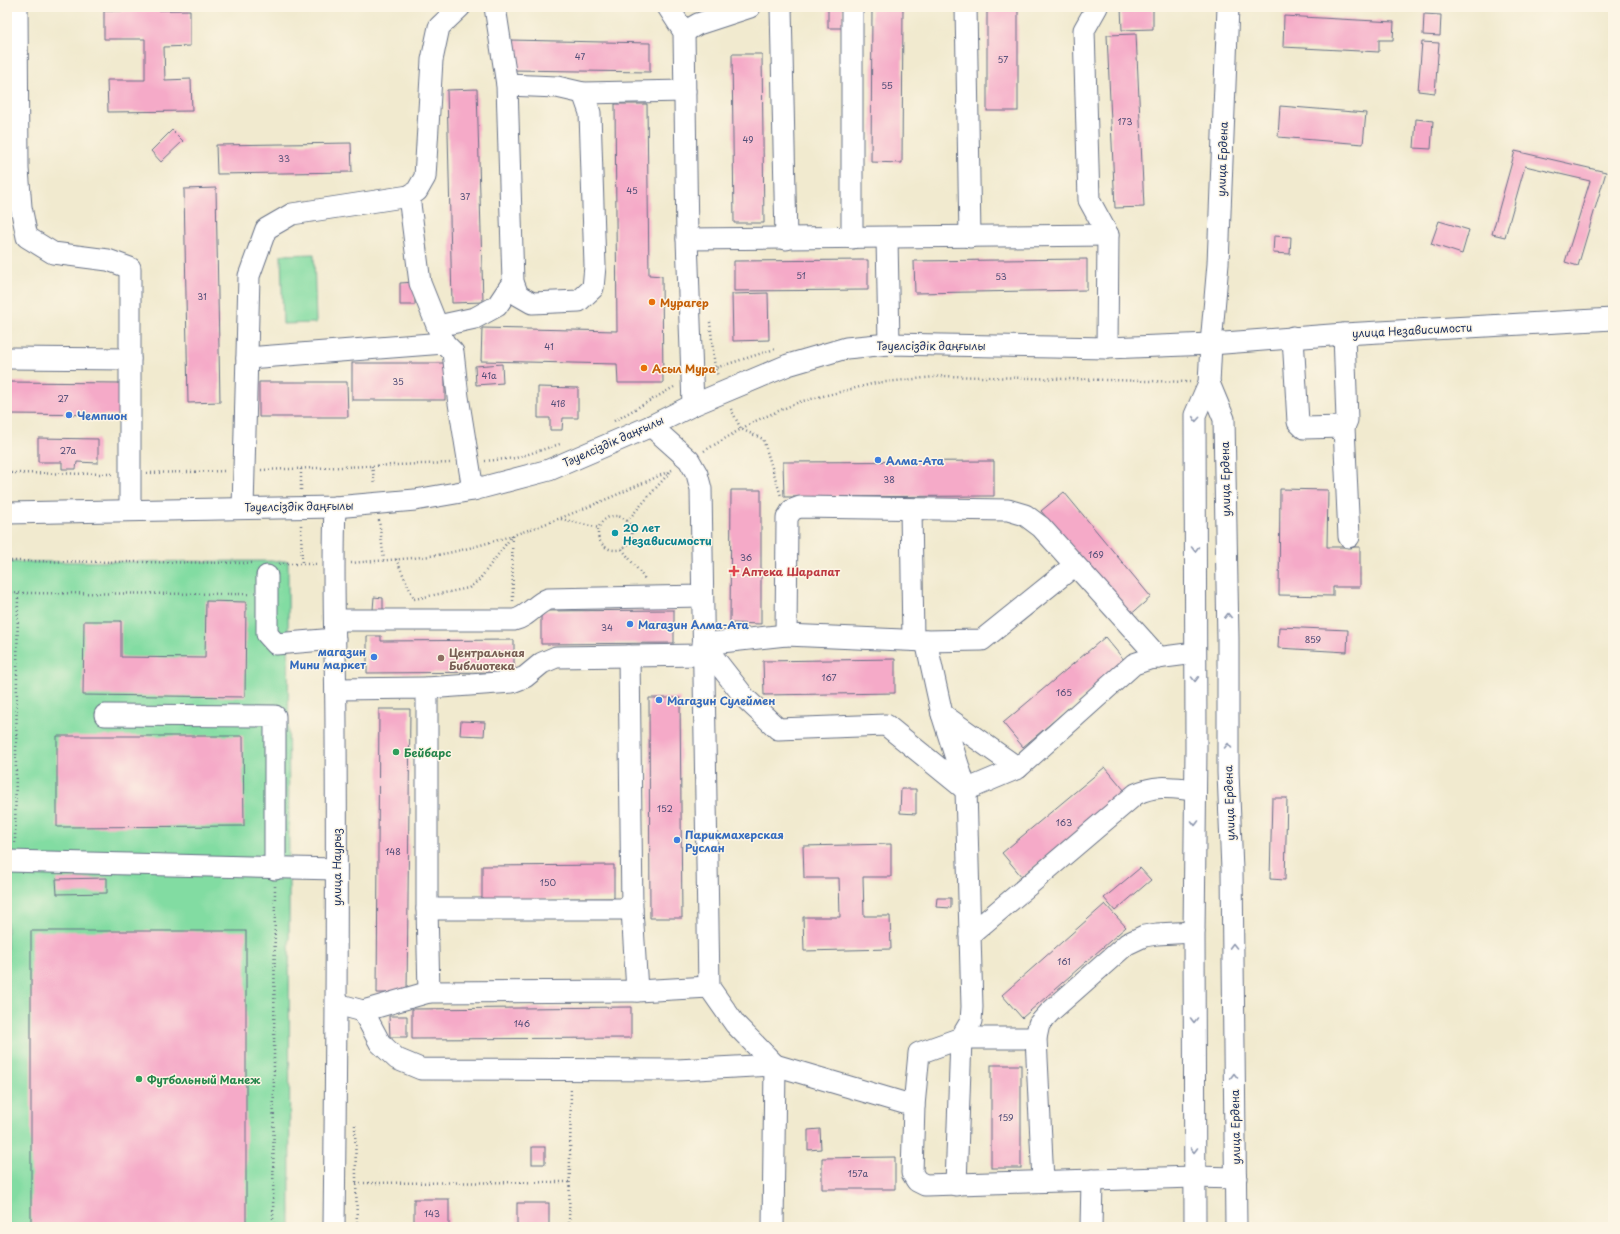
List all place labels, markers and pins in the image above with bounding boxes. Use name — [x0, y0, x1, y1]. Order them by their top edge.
place label: Мурагер — [660, 294, 709, 311]
marker: Мурагер — [647, 297, 657, 307]
place label: Асыл Мура — [652, 360, 716, 377]
marker: Асыл Мура — [639, 363, 649, 373]
place label: Чемпион — [77, 407, 127, 424]
marker: Чемпион — [64, 410, 74, 420]
place label: Алма-Ата — [886, 452, 945, 469]
marker: Алма-Ата — [873, 455, 883, 465]
place label: 20 лет Независимости — [623, 519, 712, 549]
marker: 20 лет Независимости — [610, 528, 620, 538]
place label: Аптека Шарапат — [742, 563, 841, 580]
marker: Аптека Шарапат — [729, 566, 739, 576]
place label: Магазин Алма-Ата — [638, 616, 749, 633]
marker: Магазин Алма-Ата — [625, 619, 635, 629]
place label: магазин Мини маркет — [290, 643, 366, 673]
place label: Центральная Библиотека — [449, 644, 525, 674]
marker: магазин Мини маркет — [369, 652, 379, 662]
marker: Центральная Библиотека — [436, 653, 446, 663]
place label: Магазин Сулеймен — [667, 692, 775, 709]
marker: Магазин Сулеймен — [654, 695, 664, 705]
place label: Бейбарс — [404, 744, 451, 761]
marker: Бейбарс — [391, 747, 401, 757]
place label: Парикмахерская Руслан — [685, 826, 784, 856]
marker: Парикмахерская Руслан — [672, 835, 682, 845]
place label: Футбольный Манеж — [147, 1071, 261, 1088]
marker: Футбольный Манеж — [134, 1074, 144, 1084]

